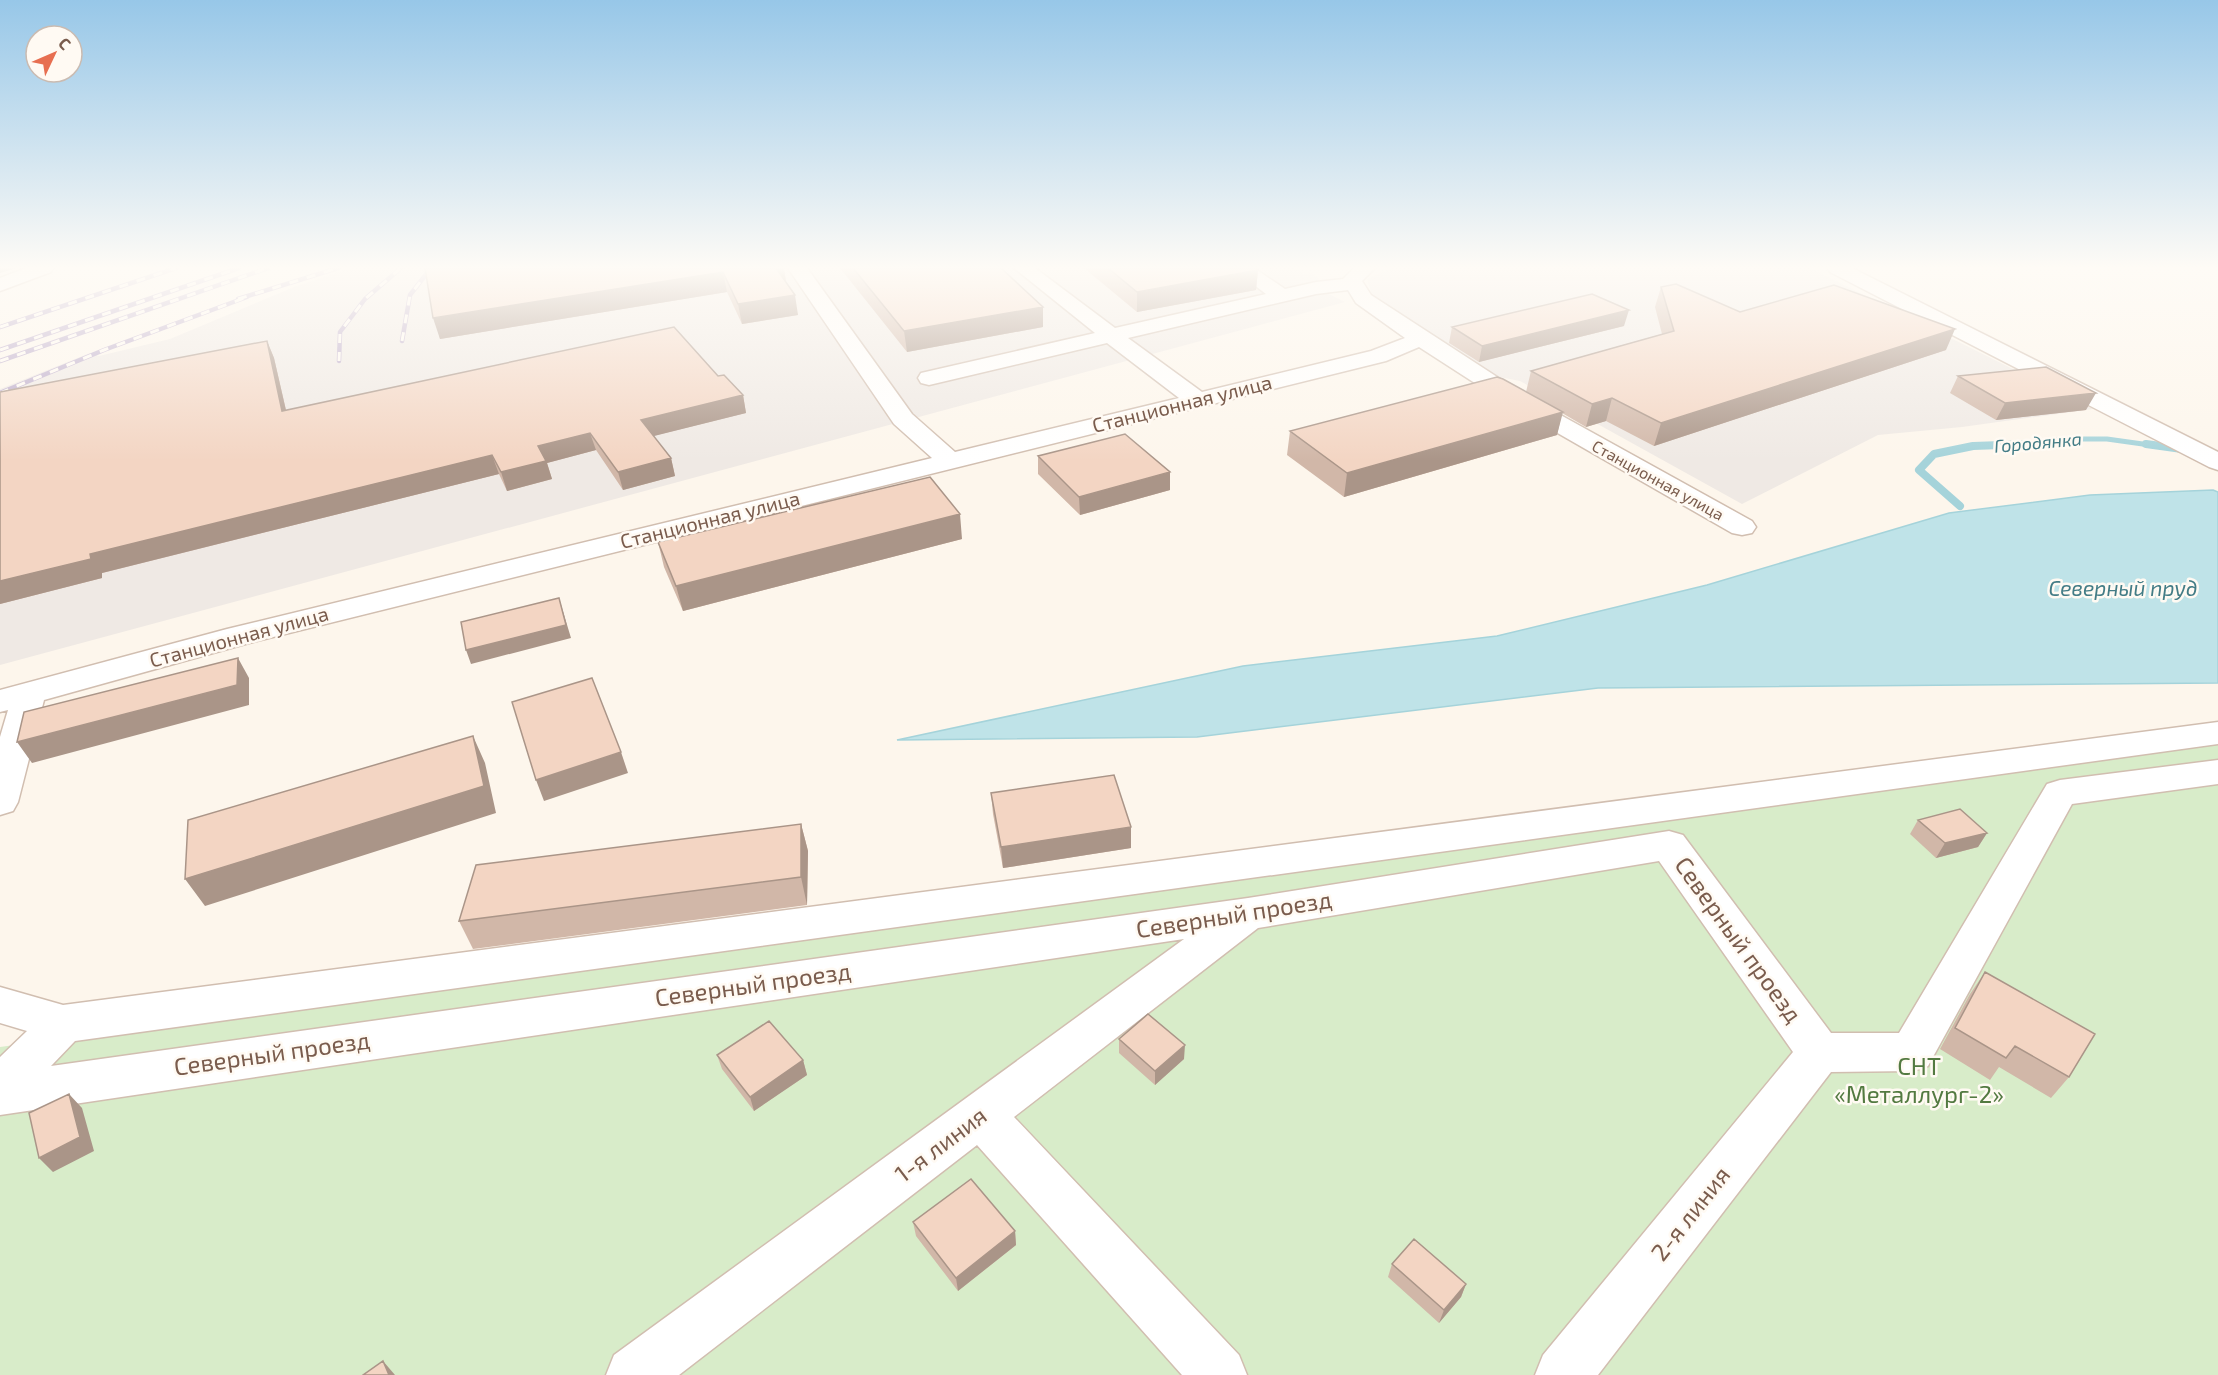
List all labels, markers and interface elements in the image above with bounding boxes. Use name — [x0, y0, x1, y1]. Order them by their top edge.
north arrow — [24, 24, 84, 84]
text: С — [55, 33, 75, 53]
street label: Станционная улица — [1089, 369, 1274, 438]
water label: Городянка — [1993, 427, 2083, 457]
street label: Станционная улица — [1589, 435, 1727, 525]
street label: Станционная улица — [617, 485, 802, 554]
water label: Северный пруд — [2048, 575, 2198, 600]
street label: Станционная улица — [147, 601, 331, 672]
street label: Северный проезд — [1669, 851, 1809, 1028]
street label: Северный проезд — [1134, 884, 1334, 943]
street label: Северный проезд — [653, 955, 853, 1012]
street label: Северный проезд — [172, 1024, 372, 1081]
park label: СНТ «Металлург-2» — [1834, 1051, 2004, 1109]
street label: 1-я линия — [888, 1100, 992, 1188]
street label: 2-я линия — [1644, 1160, 1736, 1266]

